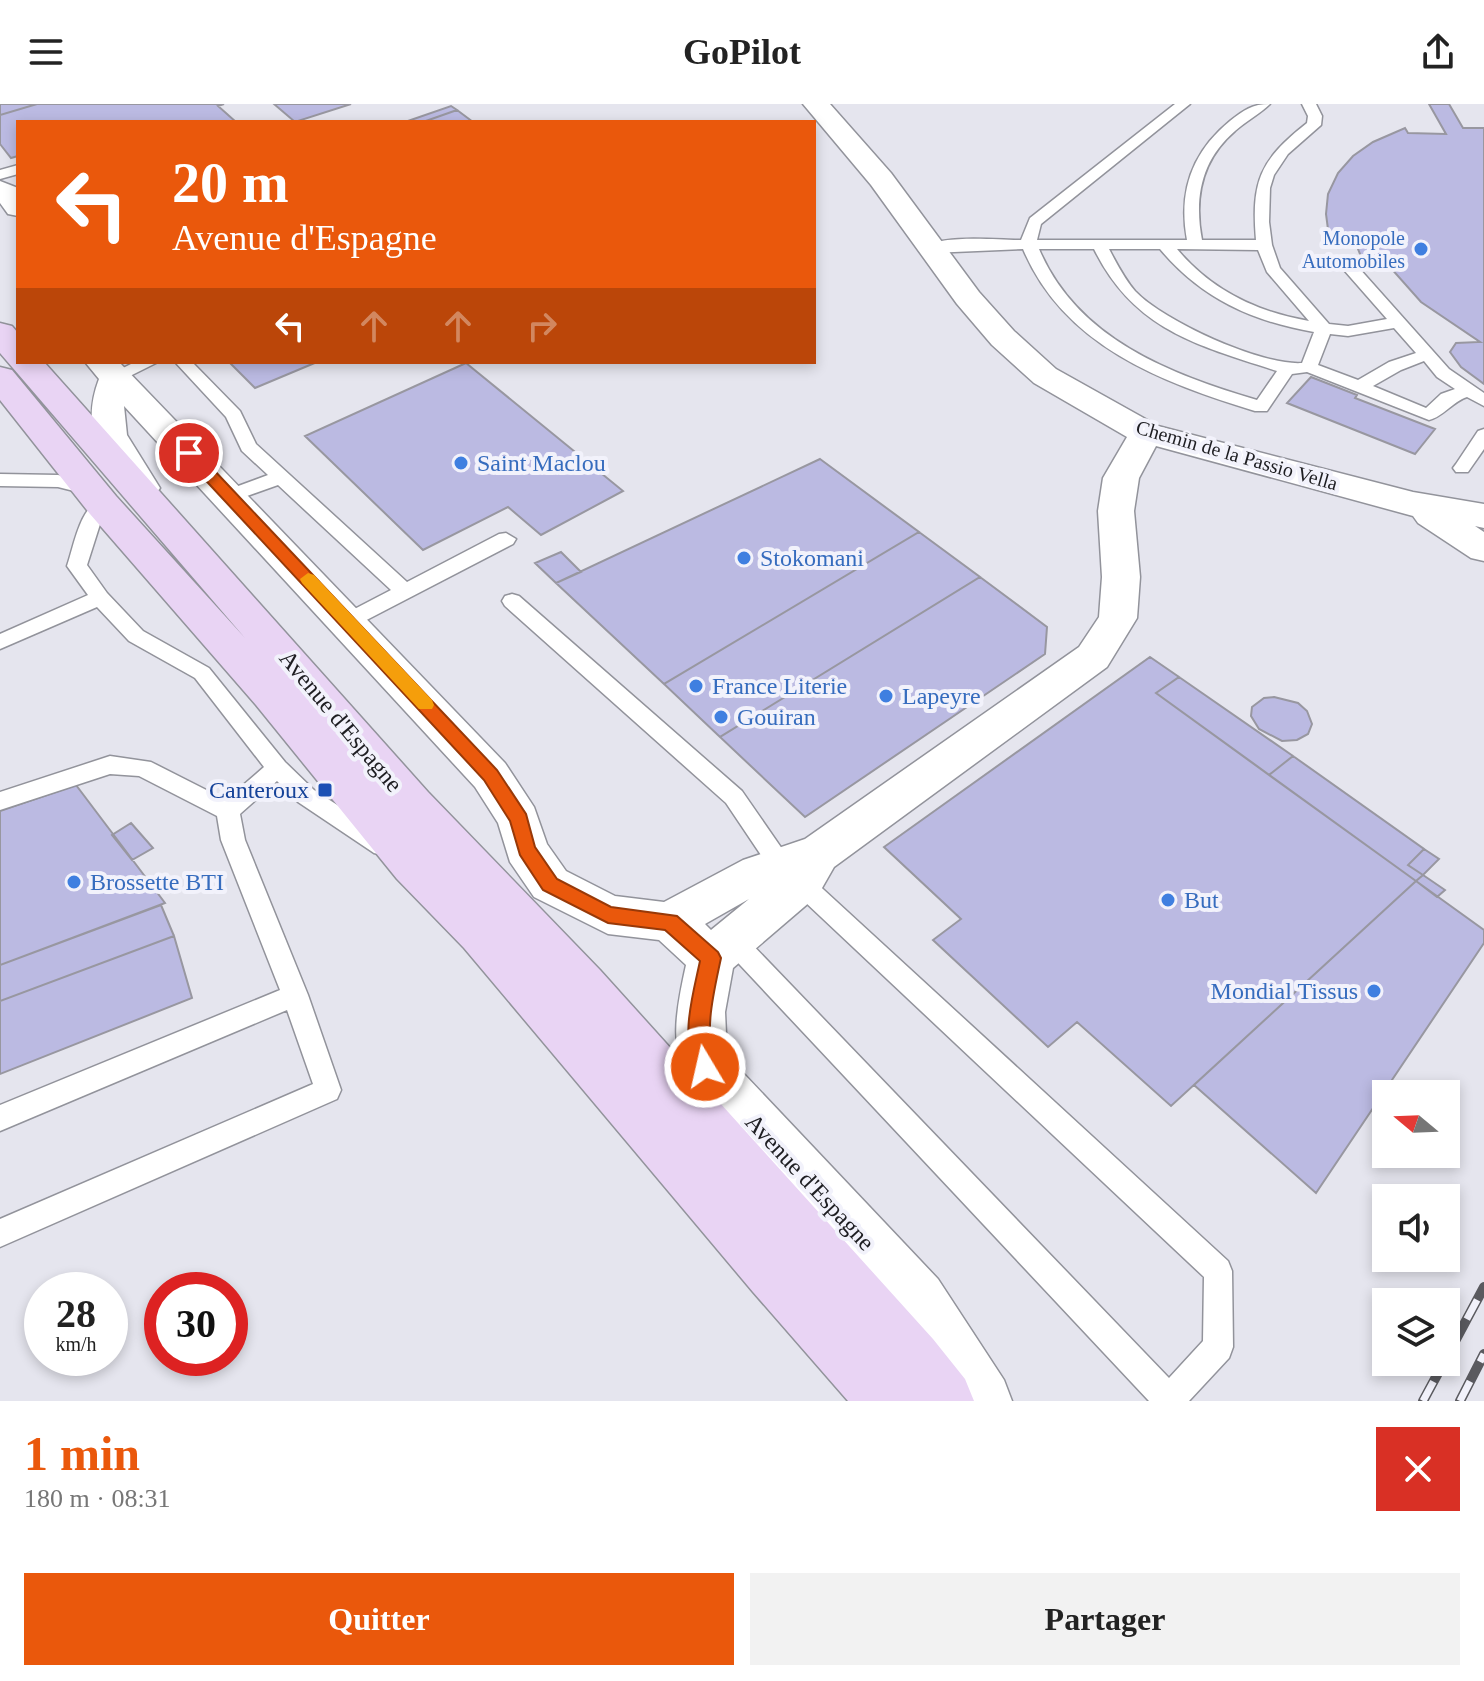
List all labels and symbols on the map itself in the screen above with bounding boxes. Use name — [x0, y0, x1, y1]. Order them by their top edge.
place label: Monopole Automobiles — [1302, 227, 1405, 272]
marker: Monopole Automobiles — [1412, 240, 1430, 258]
street label: Chemin de la Passio Vella — [1134, 416, 1340, 494]
pin — [155, 419, 223, 487]
place label: Saint Maclou — [477, 450, 606, 476]
marker: Saint Maclou — [452, 454, 470, 472]
place label: Stokomani — [760, 545, 864, 571]
marker: Stokomani — [735, 549, 753, 567]
street label: Avenue d'Espagne — [274, 645, 408, 797]
place label: France Literie — [712, 673, 847, 699]
marker: France Literie — [687, 677, 705, 695]
place label: Lapeyre — [902, 683, 981, 709]
marker: Lapeyre — [877, 687, 895, 705]
place label: Gouiran — [737, 704, 816, 730]
marker: Gouiran — [712, 708, 730, 726]
place label: Canteroux — [209, 777, 309, 803]
marker: Canteroux — [316, 781, 334, 799]
place label: Brossette BTI — [90, 869, 224, 895]
marker: Brossette BTI — [65, 873, 83, 891]
place label: But — [1184, 887, 1219, 913]
marker: But — [1159, 891, 1177, 909]
place label: Mondial Tissus — [1211, 978, 1358, 1004]
marker: Mondial Tissus — [1365, 982, 1383, 1000]
position arrow — [663, 1025, 747, 1109]
north arrow — [1372, 1080, 1460, 1168]
street label: Avenue d'Espagne — [740, 1109, 880, 1255]
speed limit sign: 30 — [144, 1272, 248, 1376]

